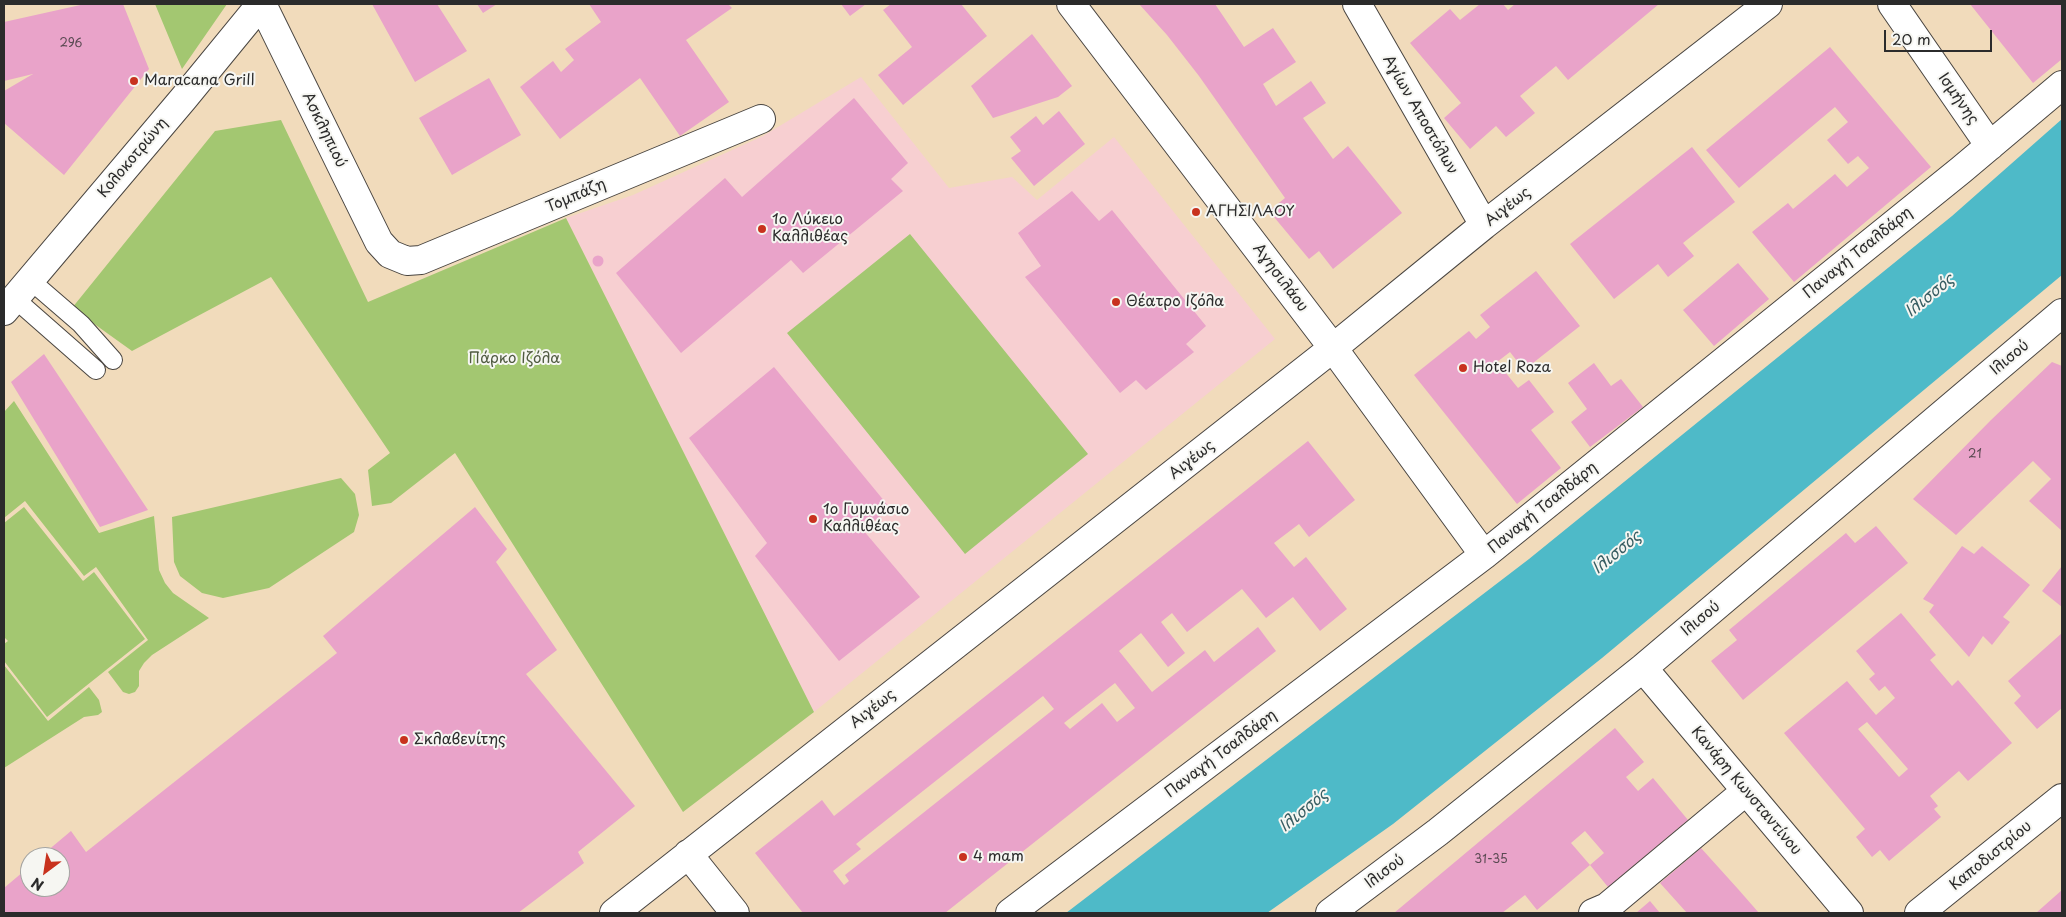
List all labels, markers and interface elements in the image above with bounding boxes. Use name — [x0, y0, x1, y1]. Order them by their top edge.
scale bar — [1886, 20, 1994, 52]
text: 20 m — [1892, 27, 1931, 50]
house number: 296 — [60, 37, 82, 51]
street label: Αγίων Αποστόλων — [1379, 52, 1461, 178]
street label: Ισμήνης — [1934, 70, 1982, 128]
place label: Maracana Grill — [144, 72, 255, 90]
marker: Maracana Grill — [128, 75, 140, 87]
street label: Ασκληπιού — [298, 89, 350, 171]
street label: Κολοκοτρώνη — [94, 114, 172, 202]
street label: Τομπάζη — [543, 175, 609, 217]
street label: Αιγέως — [1482, 184, 1534, 230]
place label: ΑΓΗΣΙΛΑΟΥ — [1206, 203, 1295, 221]
street label: Παναγή Τσαλδάρη — [1800, 204, 1916, 302]
marker: ΑΓΗΣΙΛΑΟΥ — [1190, 206, 1202, 218]
place label: 1ο Λύκειο Καλλιθέας — [772, 211, 848, 246]
marker: 1ο Λύκειο Καλλιθέας — [756, 223, 768, 235]
street label: Αγησιλάου — [1249, 240, 1311, 316]
water label: Ιλισσός — [1902, 271, 1958, 321]
place label: Θέατρο Ιζόλα — [1126, 293, 1224, 311]
marker: Θέατρο Ιζόλα — [1110, 296, 1122, 308]
street label: Ιλισού — [1987, 337, 2033, 379]
park label: Πάρκο Ιζόλα — [468, 350, 560, 368]
place label: Hotel Roza — [1473, 359, 1551, 377]
marker: Hotel Roza — [1457, 362, 1469, 374]
street label: Αιγέως — [1166, 437, 1218, 483]
house number: 21 — [1968, 448, 1982, 462]
street label: Παναγή Τσαλδάρη — [1485, 459, 1601, 557]
place label: 1ο Γυμνάσιο Καλλιθέας — [823, 501, 909, 536]
marker: 1ο Γυμνάσιο Καλλιθέας — [807, 513, 819, 525]
water label: Ιλισσός — [1589, 528, 1645, 578]
street label: Ιλισού — [1678, 598, 1724, 640]
street label: Αιγέως — [847, 686, 899, 732]
street label: Παναγή Τσαλδάρη — [1162, 706, 1280, 802]
street label: Κανάρη Κωνσταντίνου — [1687, 723, 1805, 859]
place label: Σκλαβενίτης — [414, 731, 506, 749]
marker: Σκλαβενίτης — [398, 734, 410, 746]
water label: Ιλισσός — [1276, 786, 1332, 836]
street label: Καποδιστρίου — [1946, 818, 2036, 894]
north arrow — [20, 847, 70, 897]
place label: 4 mam — [973, 848, 1024, 866]
marker: 4 mam — [957, 851, 969, 863]
street label: Ιλισού — [1362, 851, 1408, 893]
house number: 31-35 — [1474, 853, 1508, 867]
text: N — [27, 873, 48, 896]

